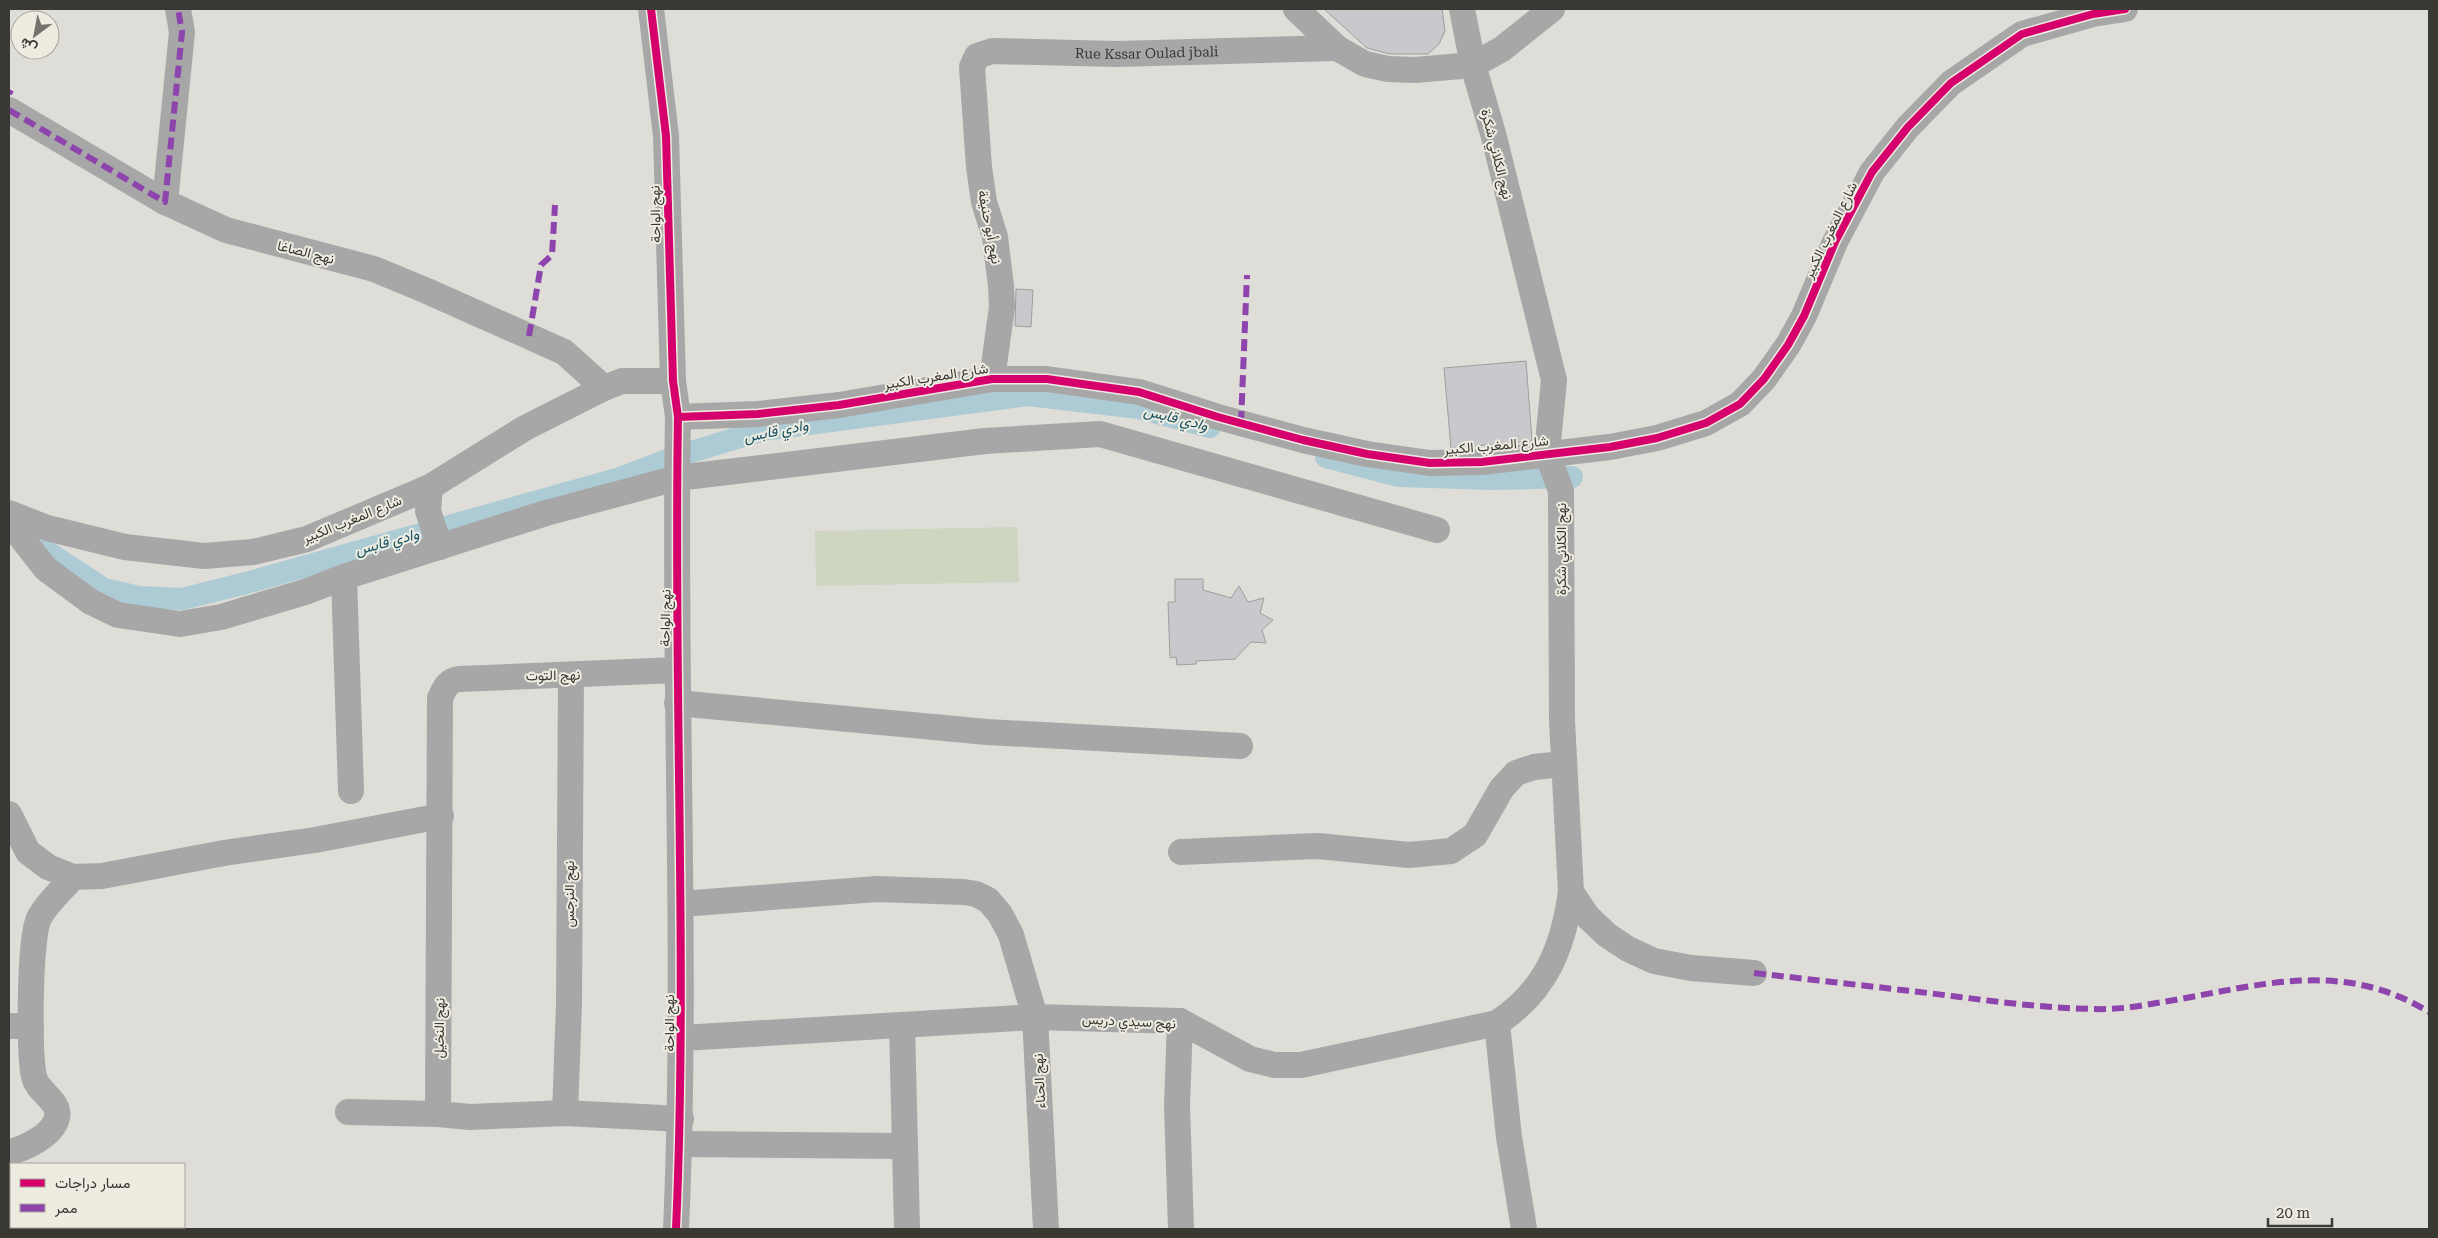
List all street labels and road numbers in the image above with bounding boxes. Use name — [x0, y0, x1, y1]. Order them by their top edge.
street label: Rue Kssar Oulad jbali — [1075, 43, 1219, 62]
street label: نهج الكلاني شكرة — [1474, 107, 1516, 202]
street label: شارع المغرب الكبير — [1799, 179, 1863, 283]
street label: نهج الواحة — [646, 185, 667, 243]
street label: نهج أبو حنيفة — [972, 189, 1005, 266]
street label: نهج الصاغا — [275, 237, 336, 270]
street label: شارع المغرب الكبير — [882, 360, 990, 395]
street label: شارع المغرب الكبير — [1442, 432, 1549, 461]
street label: شارع المغرب الكبير — [299, 492, 405, 549]
street label: نهج الكلاني شكرة — [1553, 503, 1573, 595]
street label: نهج الواحة — [656, 589, 677, 647]
street label: نهج التوت — [525, 667, 581, 686]
street label: نهج النرجس — [561, 860, 580, 928]
street label: نهج الواحة — [661, 994, 680, 1052]
street label: نهج النخيل — [430, 998, 451, 1058]
street label: نهج سيدي دريس — [1081, 1011, 1177, 1035]
street label: نهج الحناء — [1030, 1053, 1051, 1109]

